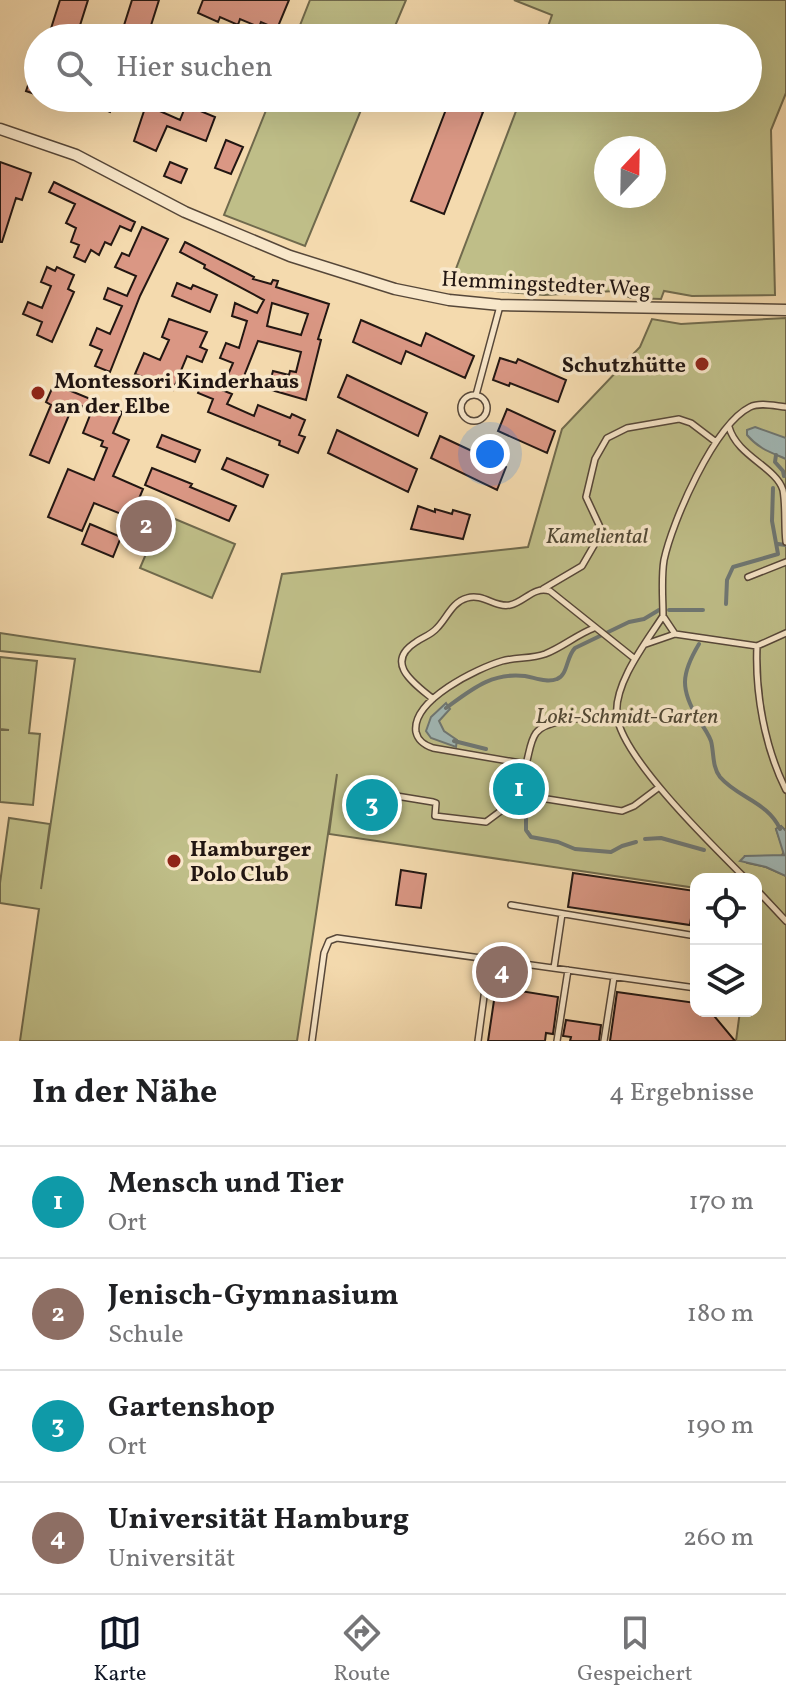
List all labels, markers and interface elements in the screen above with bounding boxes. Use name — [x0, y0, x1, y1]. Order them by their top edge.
search box — [24, 24, 762, 112]
icon: search — [52, 46, 96, 90]
text: Hier suchen — [116, 47, 273, 89]
north arrow — [594, 136, 666, 208]
street label: Hemmingstedter Weg — [440, 265, 651, 306]
place label: Schutzhütte — [562, 351, 686, 382]
marker: Schutzhütte — [693, 355, 711, 373]
place label: Montessori Kinderhaus an der Elbe — [54, 367, 299, 423]
marker: Montessori Kinderhaus an der Elbe — [29, 384, 47, 402]
your location — [470, 434, 510, 474]
pin: 2 — [120, 496, 172, 556]
park label: Kameliental — [546, 522, 649, 553]
park label: Loki-Schmidt-Garten — [536, 702, 718, 733]
pin: 1 — [493, 759, 545, 819]
pin: 3 — [346, 775, 398, 835]
place label: Hamburger Polo Club — [190, 835, 312, 891]
marker: Hamburger Polo Club — [165, 852, 183, 870]
map controls — [690, 873, 762, 1017]
button: locate — [690, 873, 762, 945]
pin: 4 — [476, 942, 528, 1002]
button: layers — [690, 945, 762, 1017]
text: In der Nähe — [32, 1070, 217, 1117]
text: 4 Ergebnisse — [609, 1075, 754, 1111]
text: Mensch und Tier — [108, 1163, 344, 1205]
text: 1 — [53, 1184, 63, 1220]
text: 170 m — [689, 1184, 754, 1220]
text: Ort — [108, 1205, 147, 1241]
text: Jenisch-Gymnasium — [108, 1275, 399, 1317]
text: 2 — [51, 1296, 65, 1332]
text: 180 m — [687, 1296, 754, 1332]
text: Schule — [108, 1317, 184, 1353]
text: Gartenshop — [108, 1387, 275, 1429]
text: 3 — [51, 1408, 65, 1444]
text: 190 m — [686, 1408, 754, 1444]
text: Ort — [108, 1429, 147, 1465]
text: Universität Hamburg — [108, 1499, 409, 1541]
text: 4 — [50, 1520, 66, 1556]
text: 260 m — [683, 1520, 754, 1556]
text: Universität — [108, 1541, 235, 1577]
tab: Karte — [93, 1611, 147, 1690]
tab: Route — [334, 1611, 390, 1690]
tab: Gespeichert — [577, 1611, 693, 1690]

